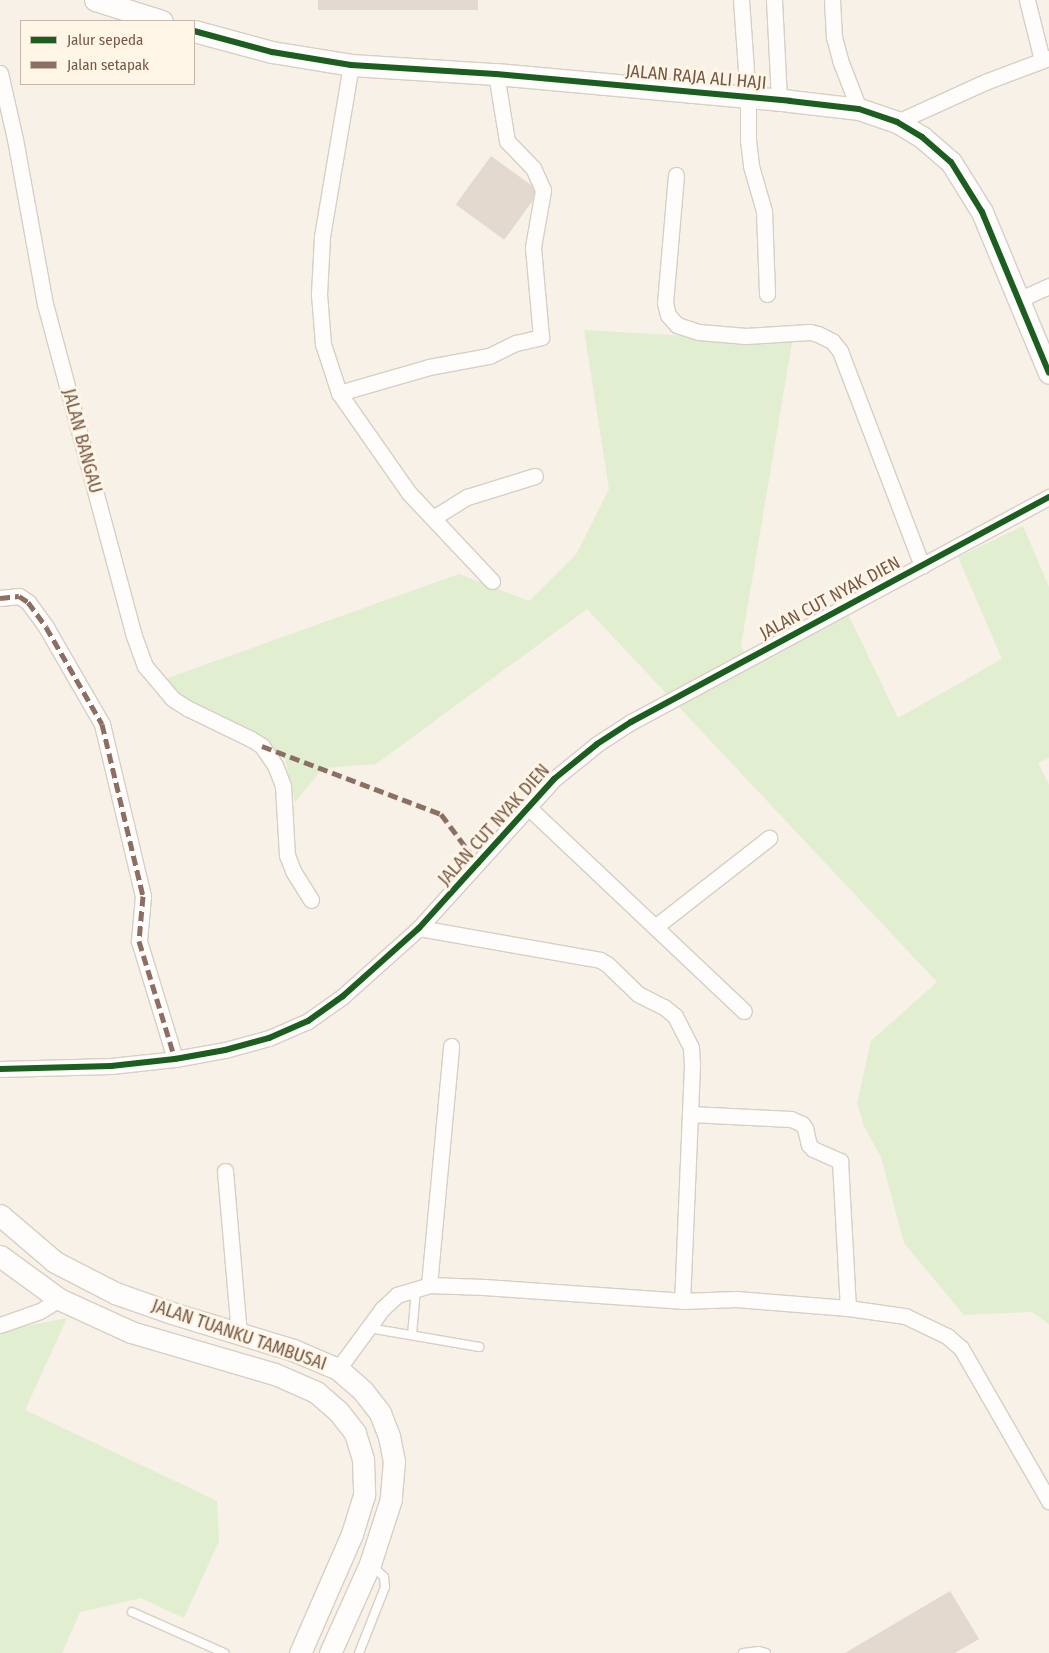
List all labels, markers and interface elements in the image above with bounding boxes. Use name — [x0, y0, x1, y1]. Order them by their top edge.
legend — [20, 20, 195, 85]
text: Jalur sepeda — [67, 31, 143, 49]
text: Jalan setapak — [67, 56, 149, 74]
street label: JALAN RAJA ALI HAJI — [625, 60, 767, 94]
street label: JALAN BANGAU — [58, 386, 106, 496]
street label: JALAN CUT NYAK DIEN — [756, 552, 904, 644]
street label: JALAN CUT NYAK DIEN — [434, 760, 554, 890]
street label: JALAN TUANKU TAMBUSAI — [149, 1295, 329, 1375]

